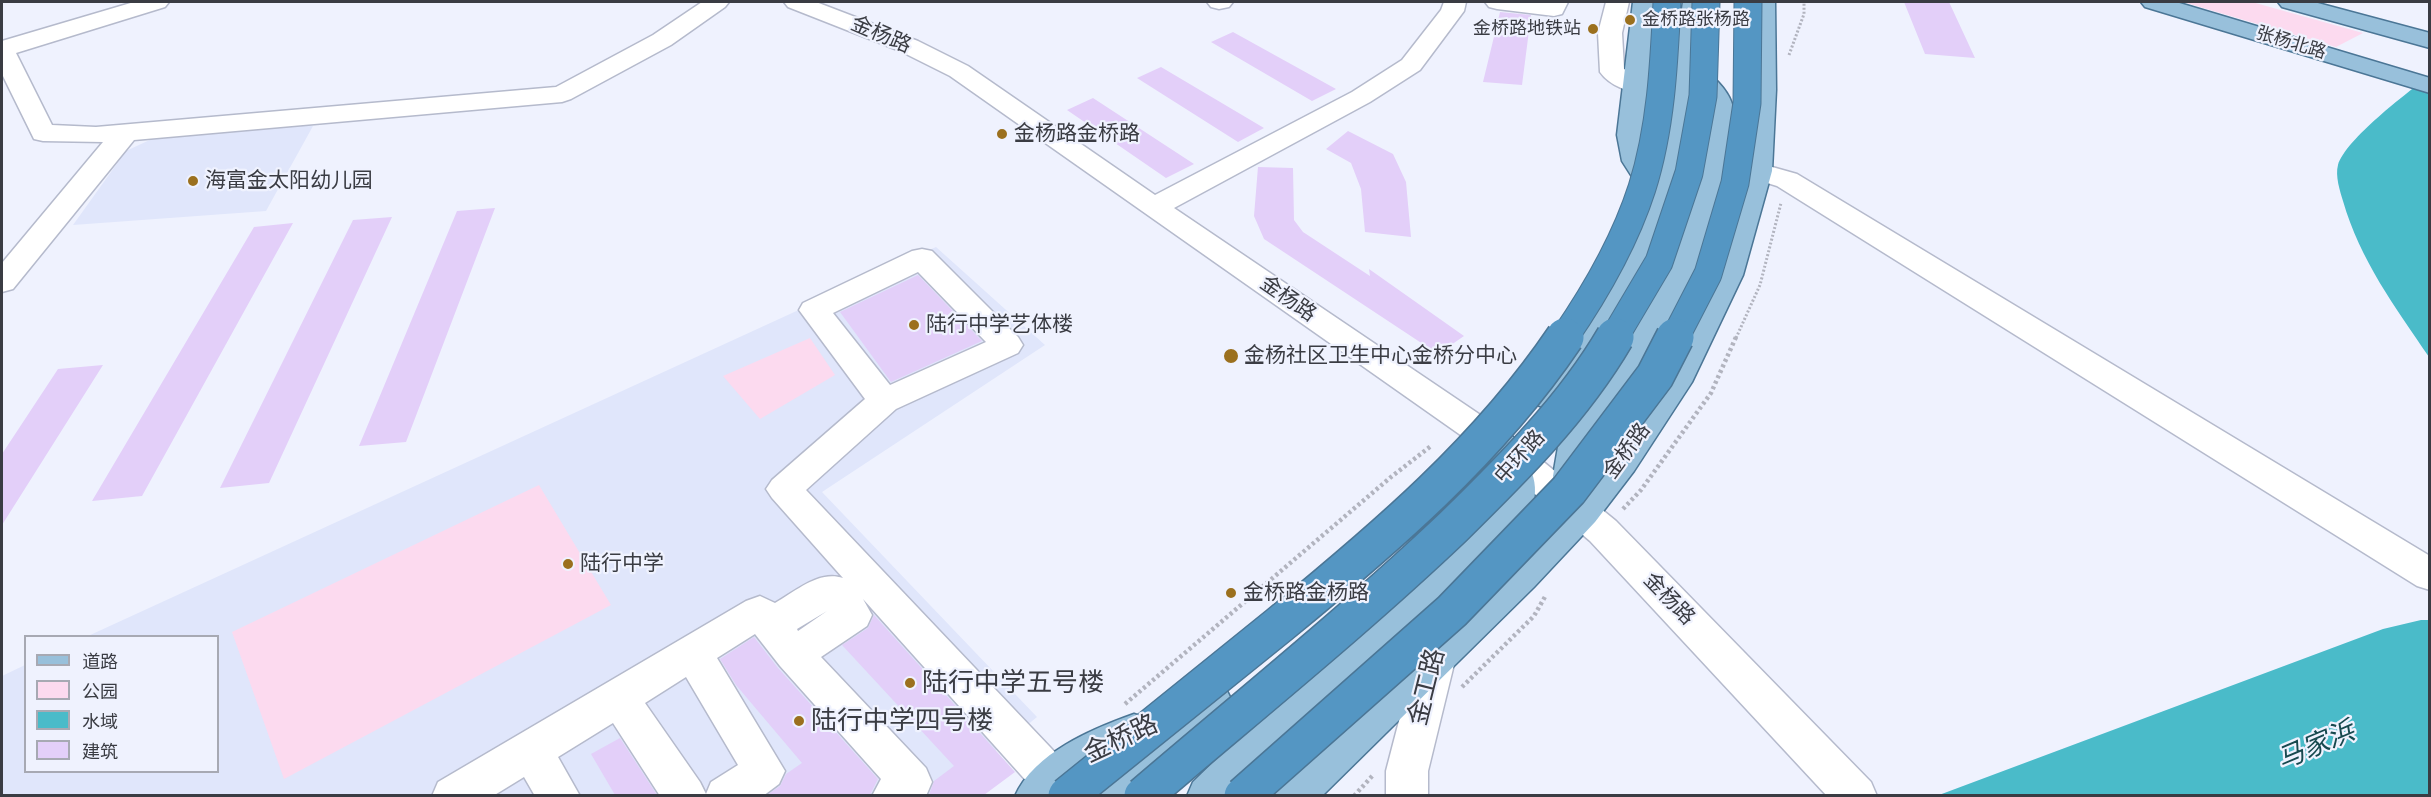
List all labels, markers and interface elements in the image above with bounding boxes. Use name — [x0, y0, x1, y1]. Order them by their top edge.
place label: 金桥路张杨路 — [1642, 9, 1750, 31]
street label: 金杨路 — [847, 11, 915, 59]
marker: 金桥路张杨路 — [1623, 13, 1637, 27]
place label: 金桥路地铁站 — [1473, 18, 1581, 40]
marker: 金桥路地铁站 — [1586, 22, 1600, 36]
street label: 张杨北路 — [2253, 22, 2329, 64]
place label: 金杨路金桥路 — [1014, 121, 1140, 147]
marker: 金杨路金桥路 — [995, 127, 1009, 141]
place label: 海富金太阳幼儿园 — [205, 168, 373, 194]
marker: 海富金太阳幼儿园 — [186, 174, 200, 188]
street label: 金杨路 — [1255, 271, 1321, 327]
place label: 陆行中学艺体楼 — [926, 312, 1073, 338]
marker: 陆行中学艺体楼 — [907, 318, 921, 332]
place label: 金杨社区卫生中心金桥分中心 — [1244, 343, 1517, 369]
marker: 金杨社区卫生中心金桥分中心 — [1222, 347, 1240, 365]
street label: 金桥路 — [1598, 418, 1656, 484]
street label: 中环路 — [1490, 425, 1550, 489]
place label: 陆行中学 — [580, 551, 664, 577]
marker: 陆行中学 — [561, 557, 575, 571]
street label: 金杨路 — [1638, 568, 1700, 630]
place label: 金桥路金杨路 — [1243, 580, 1369, 606]
marker: 金桥路金杨路 — [1224, 586, 1238, 600]
legend — [24, 635, 219, 773]
street label: 金工路 — [1402, 645, 1452, 729]
text: 道路 — [82, 651, 118, 673]
place label: 陆行中学五号楼 — [922, 667, 1104, 699]
marker: 陆行中学五号楼 — [903, 676, 917, 690]
text: 公园 — [82, 681, 118, 703]
place label: 陆行中学四号楼 — [811, 705, 993, 737]
street label: 金桥路 — [1079, 708, 1163, 770]
text: 水域 — [82, 711, 118, 733]
marker: 陆行中学四号楼 — [792, 714, 806, 728]
water label: 马家浜 — [2272, 715, 2360, 777]
text: 建筑 — [82, 741, 118, 763]

